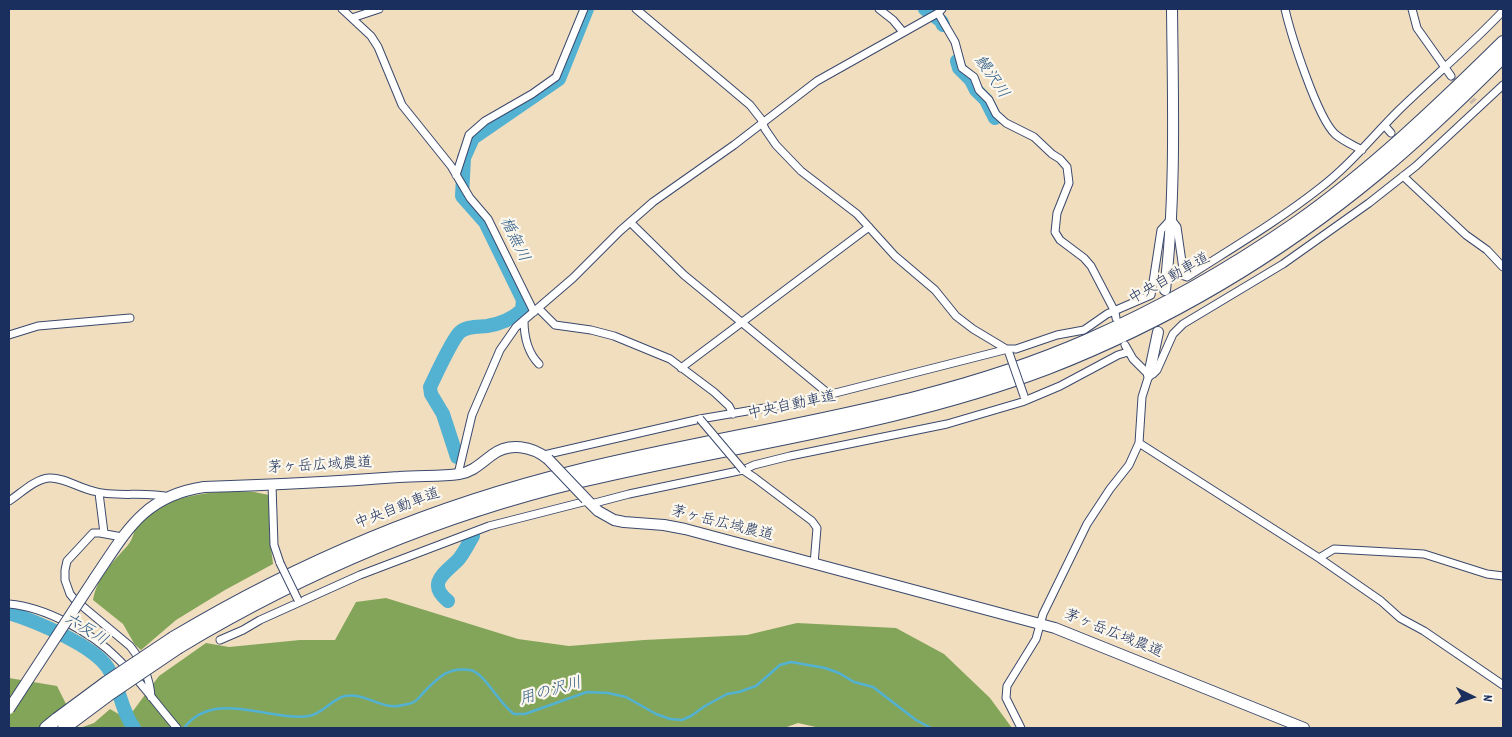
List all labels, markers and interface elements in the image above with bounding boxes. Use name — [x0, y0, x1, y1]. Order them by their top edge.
water label: 鰻沢川 — [969, 53, 1011, 103]
water label: 楯無川 — [494, 214, 532, 266]
street label: 中央自動車道 — [1126, 250, 1214, 310]
street label: 中央自動車道 — [746, 389, 838, 425]
street label: 茅ヶ岳広域農道 — [267, 455, 373, 479]
street label: 中央自動車道 — [353, 485, 443, 535]
street label: 茅ヶ岳広域農道 — [669, 504, 775, 546]
street label: 茅ヶ岳広域農道 — [1061, 607, 1165, 663]
water label: 六反川 — [60, 610, 110, 652]
north arrow — [1447, 672, 1497, 722]
water label: 用の沢川 — [518, 675, 584, 711]
text: N — [1477, 694, 1497, 702]

